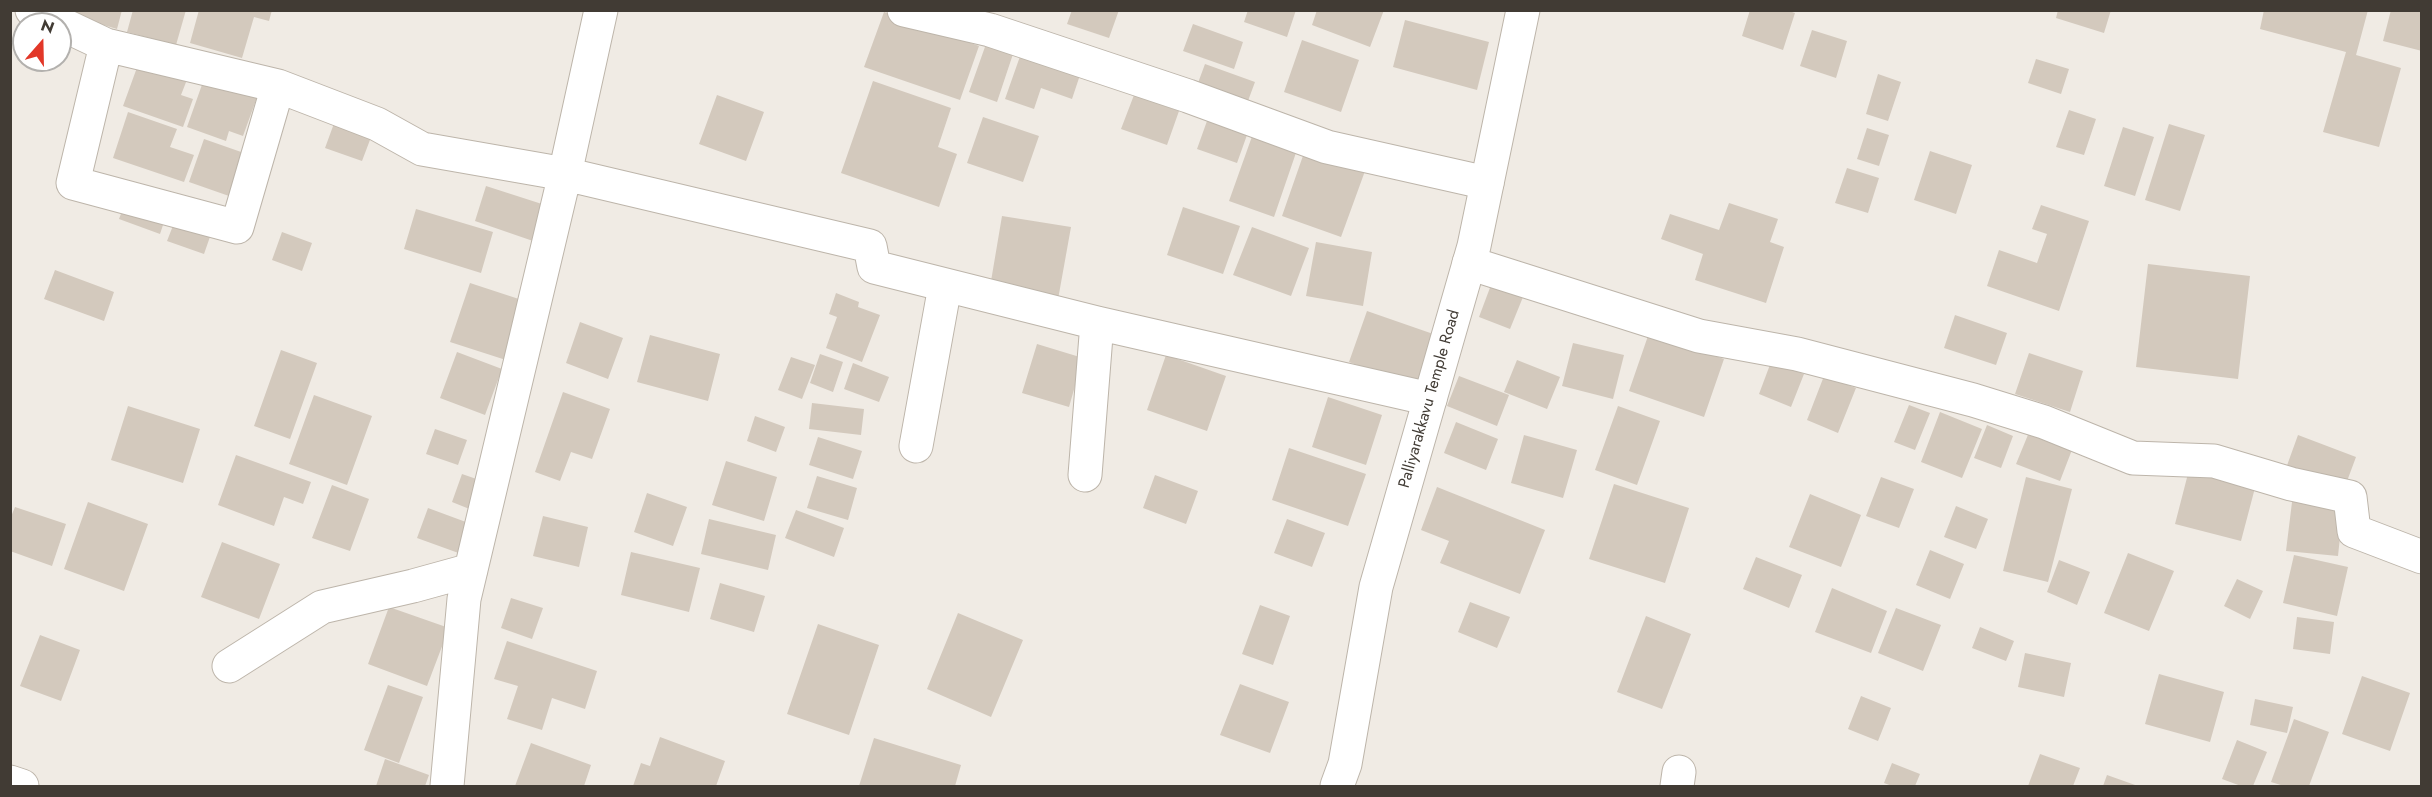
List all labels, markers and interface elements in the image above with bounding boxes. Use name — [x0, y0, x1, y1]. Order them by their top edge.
north arrow — [12, 12, 72, 72]
text: N — [38, 14, 58, 39]
street label: Palliyarakkavu Temple Road — [1395, 308, 1465, 490]

